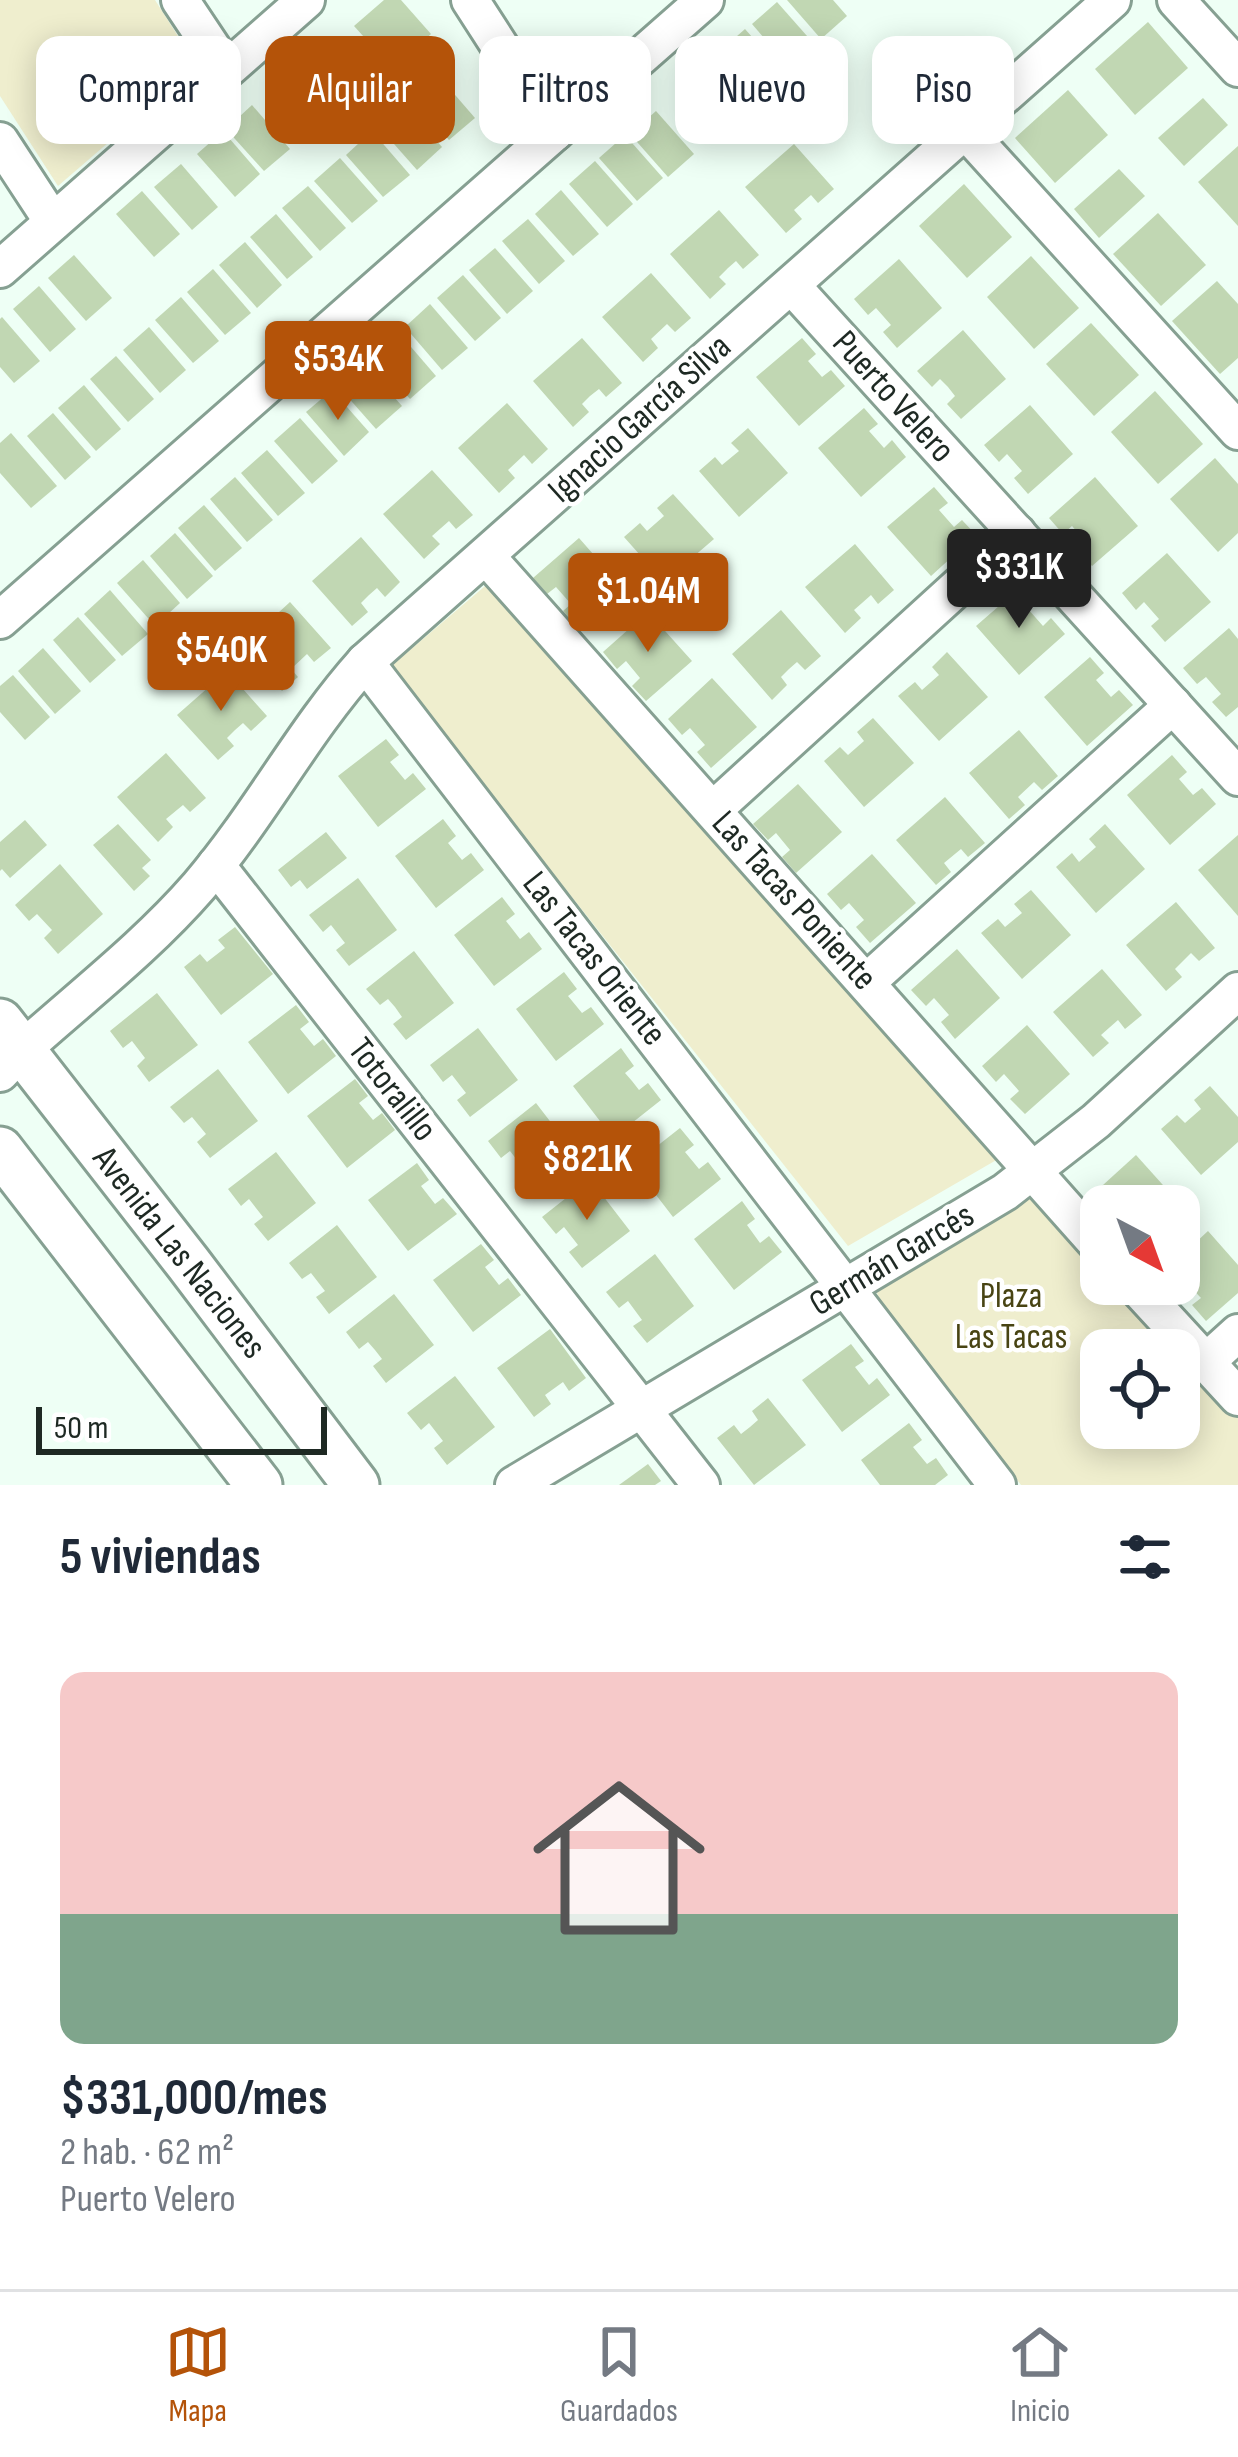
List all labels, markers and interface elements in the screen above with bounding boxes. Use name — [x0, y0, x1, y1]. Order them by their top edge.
chip: Comprar — [36, 36, 241, 144]
chip: Alquilar — [265, 36, 455, 144]
chip: Filtros — [479, 36, 651, 144]
chip: Nuevo — [675, 36, 848, 144]
chip: Piso — [872, 36, 1014, 144]
pin: $534K — [254, 321, 422, 423]
street label: Puerto Velero — [823, 322, 963, 472]
street label: Ignacio García Silva — [540, 326, 740, 512]
text: $534K — [292, 336, 384, 383]
pin: $331K — [935, 529, 1103, 631]
text: $331K — [974, 544, 1064, 591]
pin: $1.04M — [550, 553, 746, 655]
text: $1.04M — [595, 568, 701, 615]
pin: $540K — [137, 612, 305, 714]
text: $540K — [174, 627, 268, 674]
street label: Las Tacas Poniente — [702, 803, 886, 999]
street label: Las Tacas Oriente — [513, 864, 675, 1054]
street label: Totoralillo — [338, 1030, 446, 1150]
pin: $821K — [503, 1121, 671, 1223]
text: $821K — [542, 1136, 632, 1183]
street label: Avenida Las Naciones — [82, 1138, 275, 1367]
north arrow — [1080, 1185, 1200, 1305]
map controls — [1080, 1185, 1200, 1449]
street label: Germán Garcés — [802, 1194, 982, 1326]
park label: Plaza Las Tacas — [955, 1275, 1067, 1359]
button: locate — [1080, 1329, 1200, 1449]
scale bar — [36, 1401, 327, 1454]
text: 50 m — [54, 1408, 108, 1448]
icon: filters — [1112, 1524, 1178, 1590]
text: 5 viviendas — [60, 1527, 261, 1588]
icon: home — [511, 1750, 727, 1966]
text: $331,000/mes — [60, 2068, 328, 2129]
text: 2 hab. · 62 m² — [60, 2129, 234, 2176]
text: Puerto Velero — [60, 2176, 236, 2223]
tab: Mapa — [165, 2319, 231, 2431]
tab: Guardados — [560, 2319, 678, 2431]
tab: Inicio — [1007, 2319, 1073, 2431]

